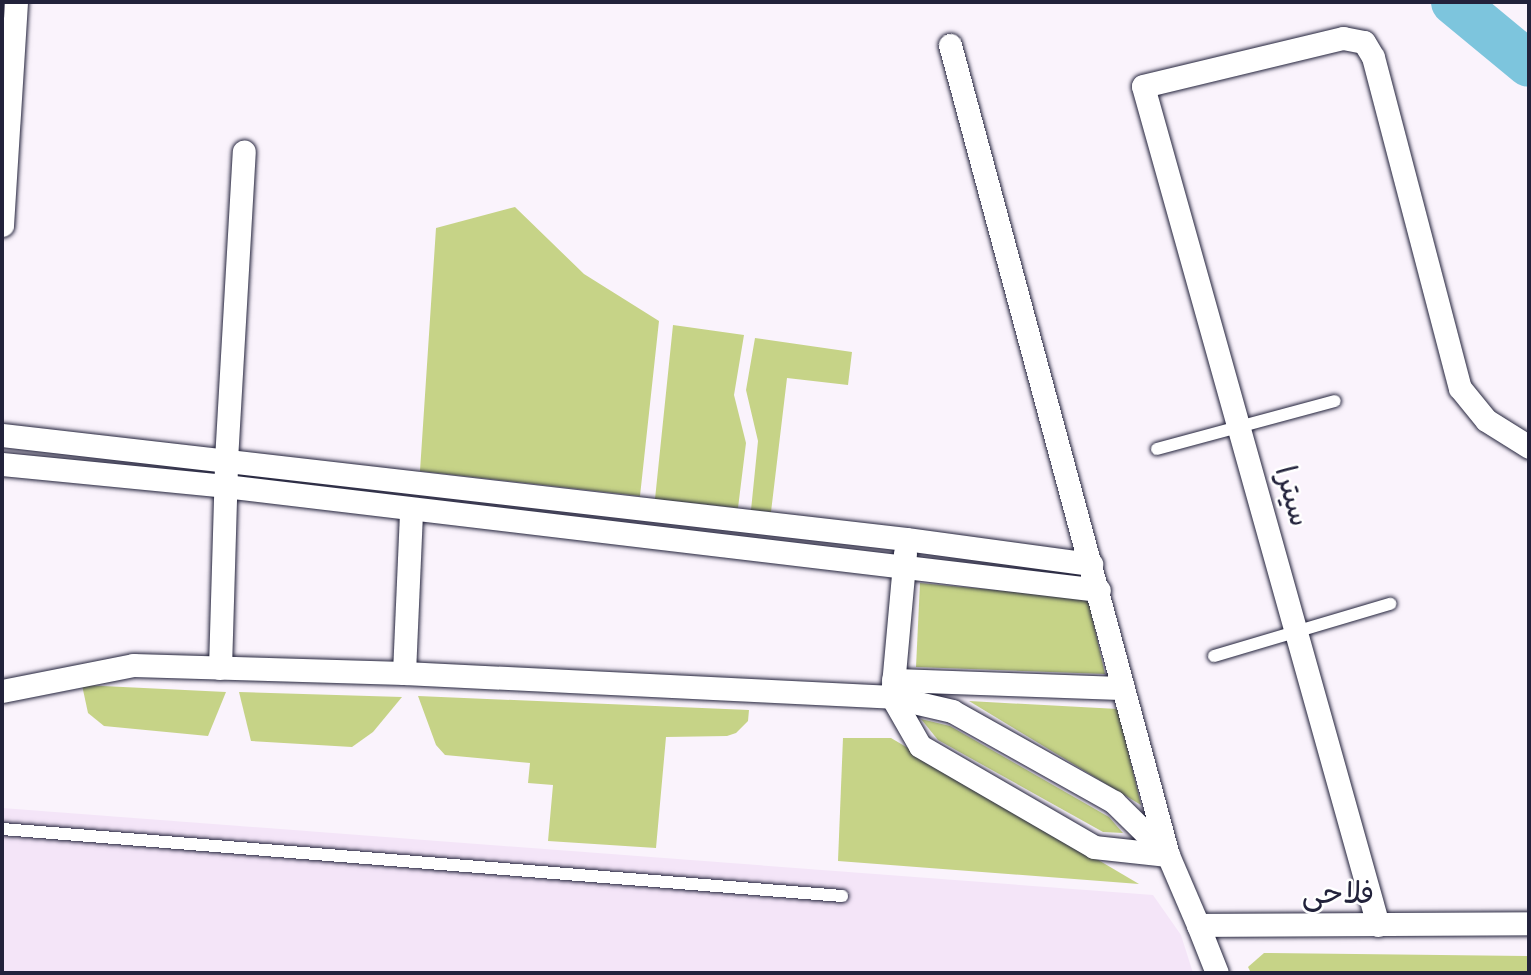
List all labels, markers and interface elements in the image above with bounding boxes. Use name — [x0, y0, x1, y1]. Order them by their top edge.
street label: سیترا — [1267, 462, 1319, 530]
street label: فلاحی — [1302, 875, 1374, 911]

